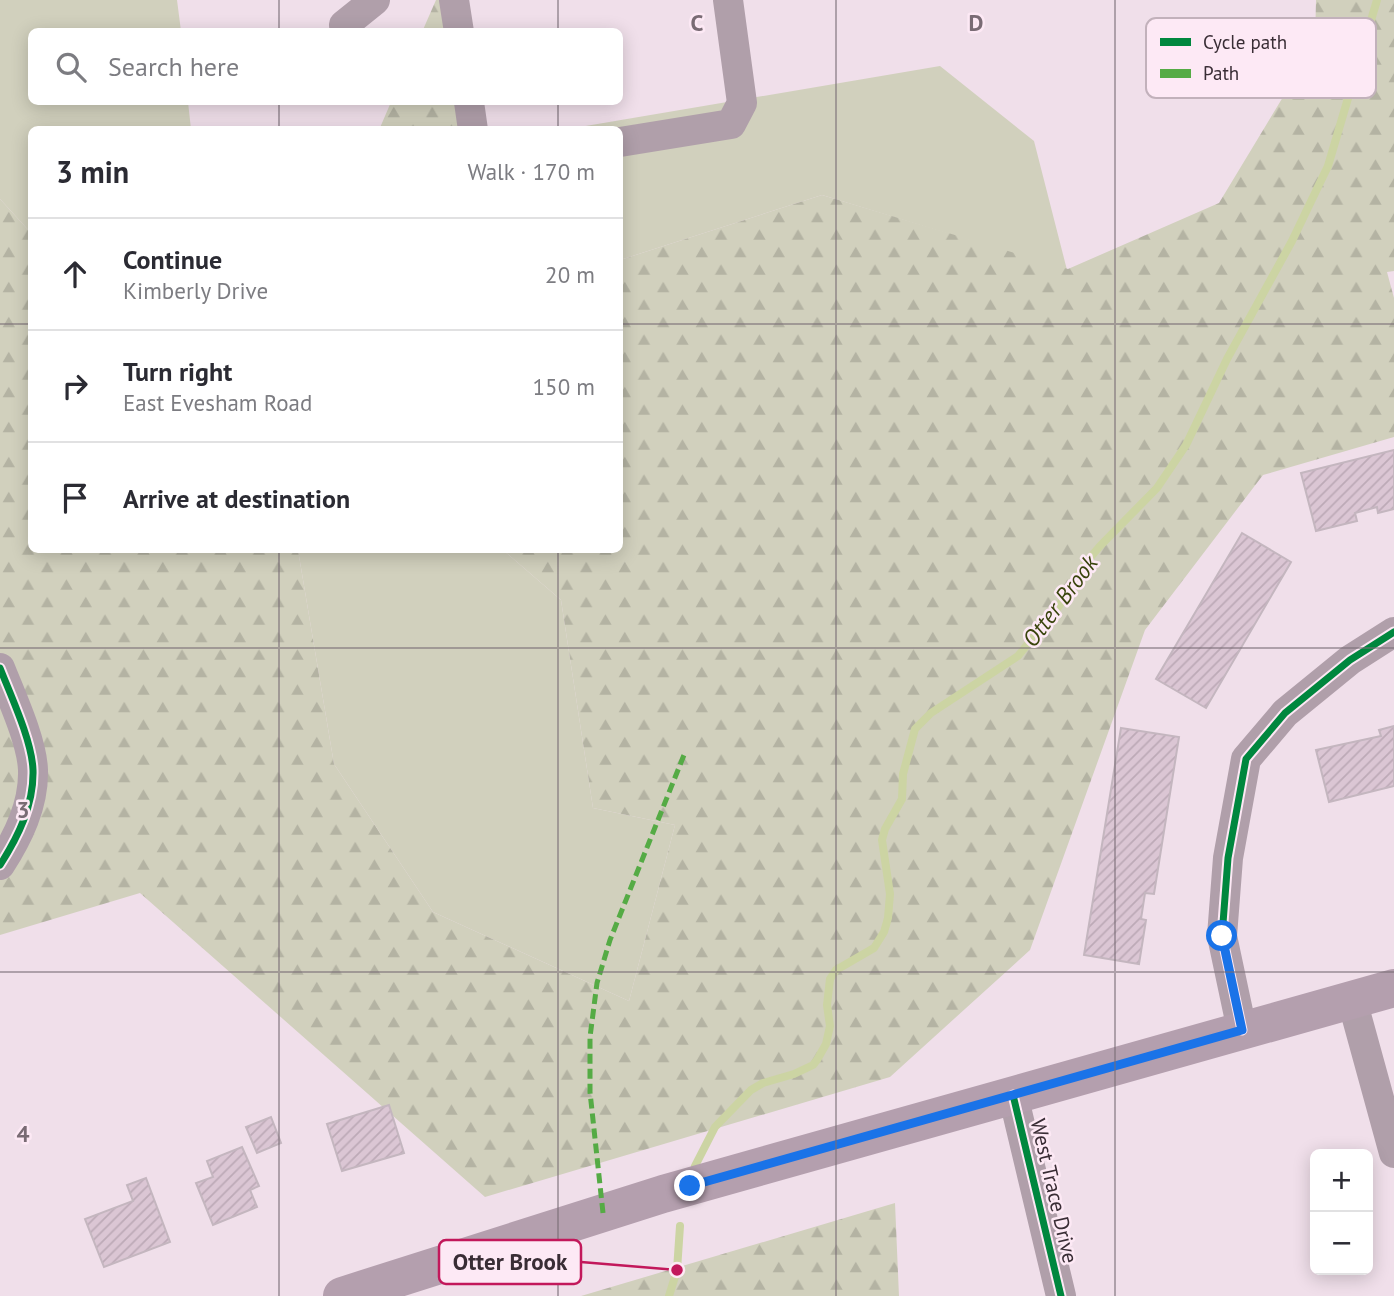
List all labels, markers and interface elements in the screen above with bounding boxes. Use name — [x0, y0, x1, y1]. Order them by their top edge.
text: C — [691, 8, 704, 37]
text: D — [969, 8, 983, 37]
legend — [1146, 18, 1376, 98]
search box — [28, 28, 623, 105]
text: Cycle path — [1203, 30, 1287, 54]
icon: search — [52, 48, 90, 86]
text: Search here — [108, 50, 239, 83]
text: Path — [1203, 61, 1239, 85]
text: 3 min — [56, 152, 129, 191]
text: Walk · 170 m — [468, 157, 595, 186]
text: Continue — [123, 243, 222, 276]
icon: ahead — [56, 255, 94, 293]
text: 20 m — [545, 260, 595, 289]
text: Kimberly Drive — [123, 276, 268, 305]
text: Turn right — [123, 355, 232, 388]
icon: right — [56, 367, 94, 405]
text: 150 m — [533, 372, 595, 401]
text: East Evesham Road — [123, 388, 312, 417]
icon: arrive — [56, 479, 94, 517]
text: Arrive at destination — [123, 482, 350, 515]
water label: Otter Brook — [1016, 548, 1104, 652]
text: 3 — [16, 795, 30, 824]
route start — [1206, 920, 1237, 951]
street label: West Trace Drive — [1025, 1116, 1084, 1266]
text: 4 — [16, 1119, 30, 1148]
map controls — [1310, 1149, 1373, 1275]
button: + — [1310, 1149, 1373, 1212]
route end — [674, 1170, 705, 1201]
button: − — [1310, 1212, 1373, 1275]
callout: Otter Brook — [439, 1240, 581, 1284]
text: Otter Brook — [453, 1247, 568, 1276]

